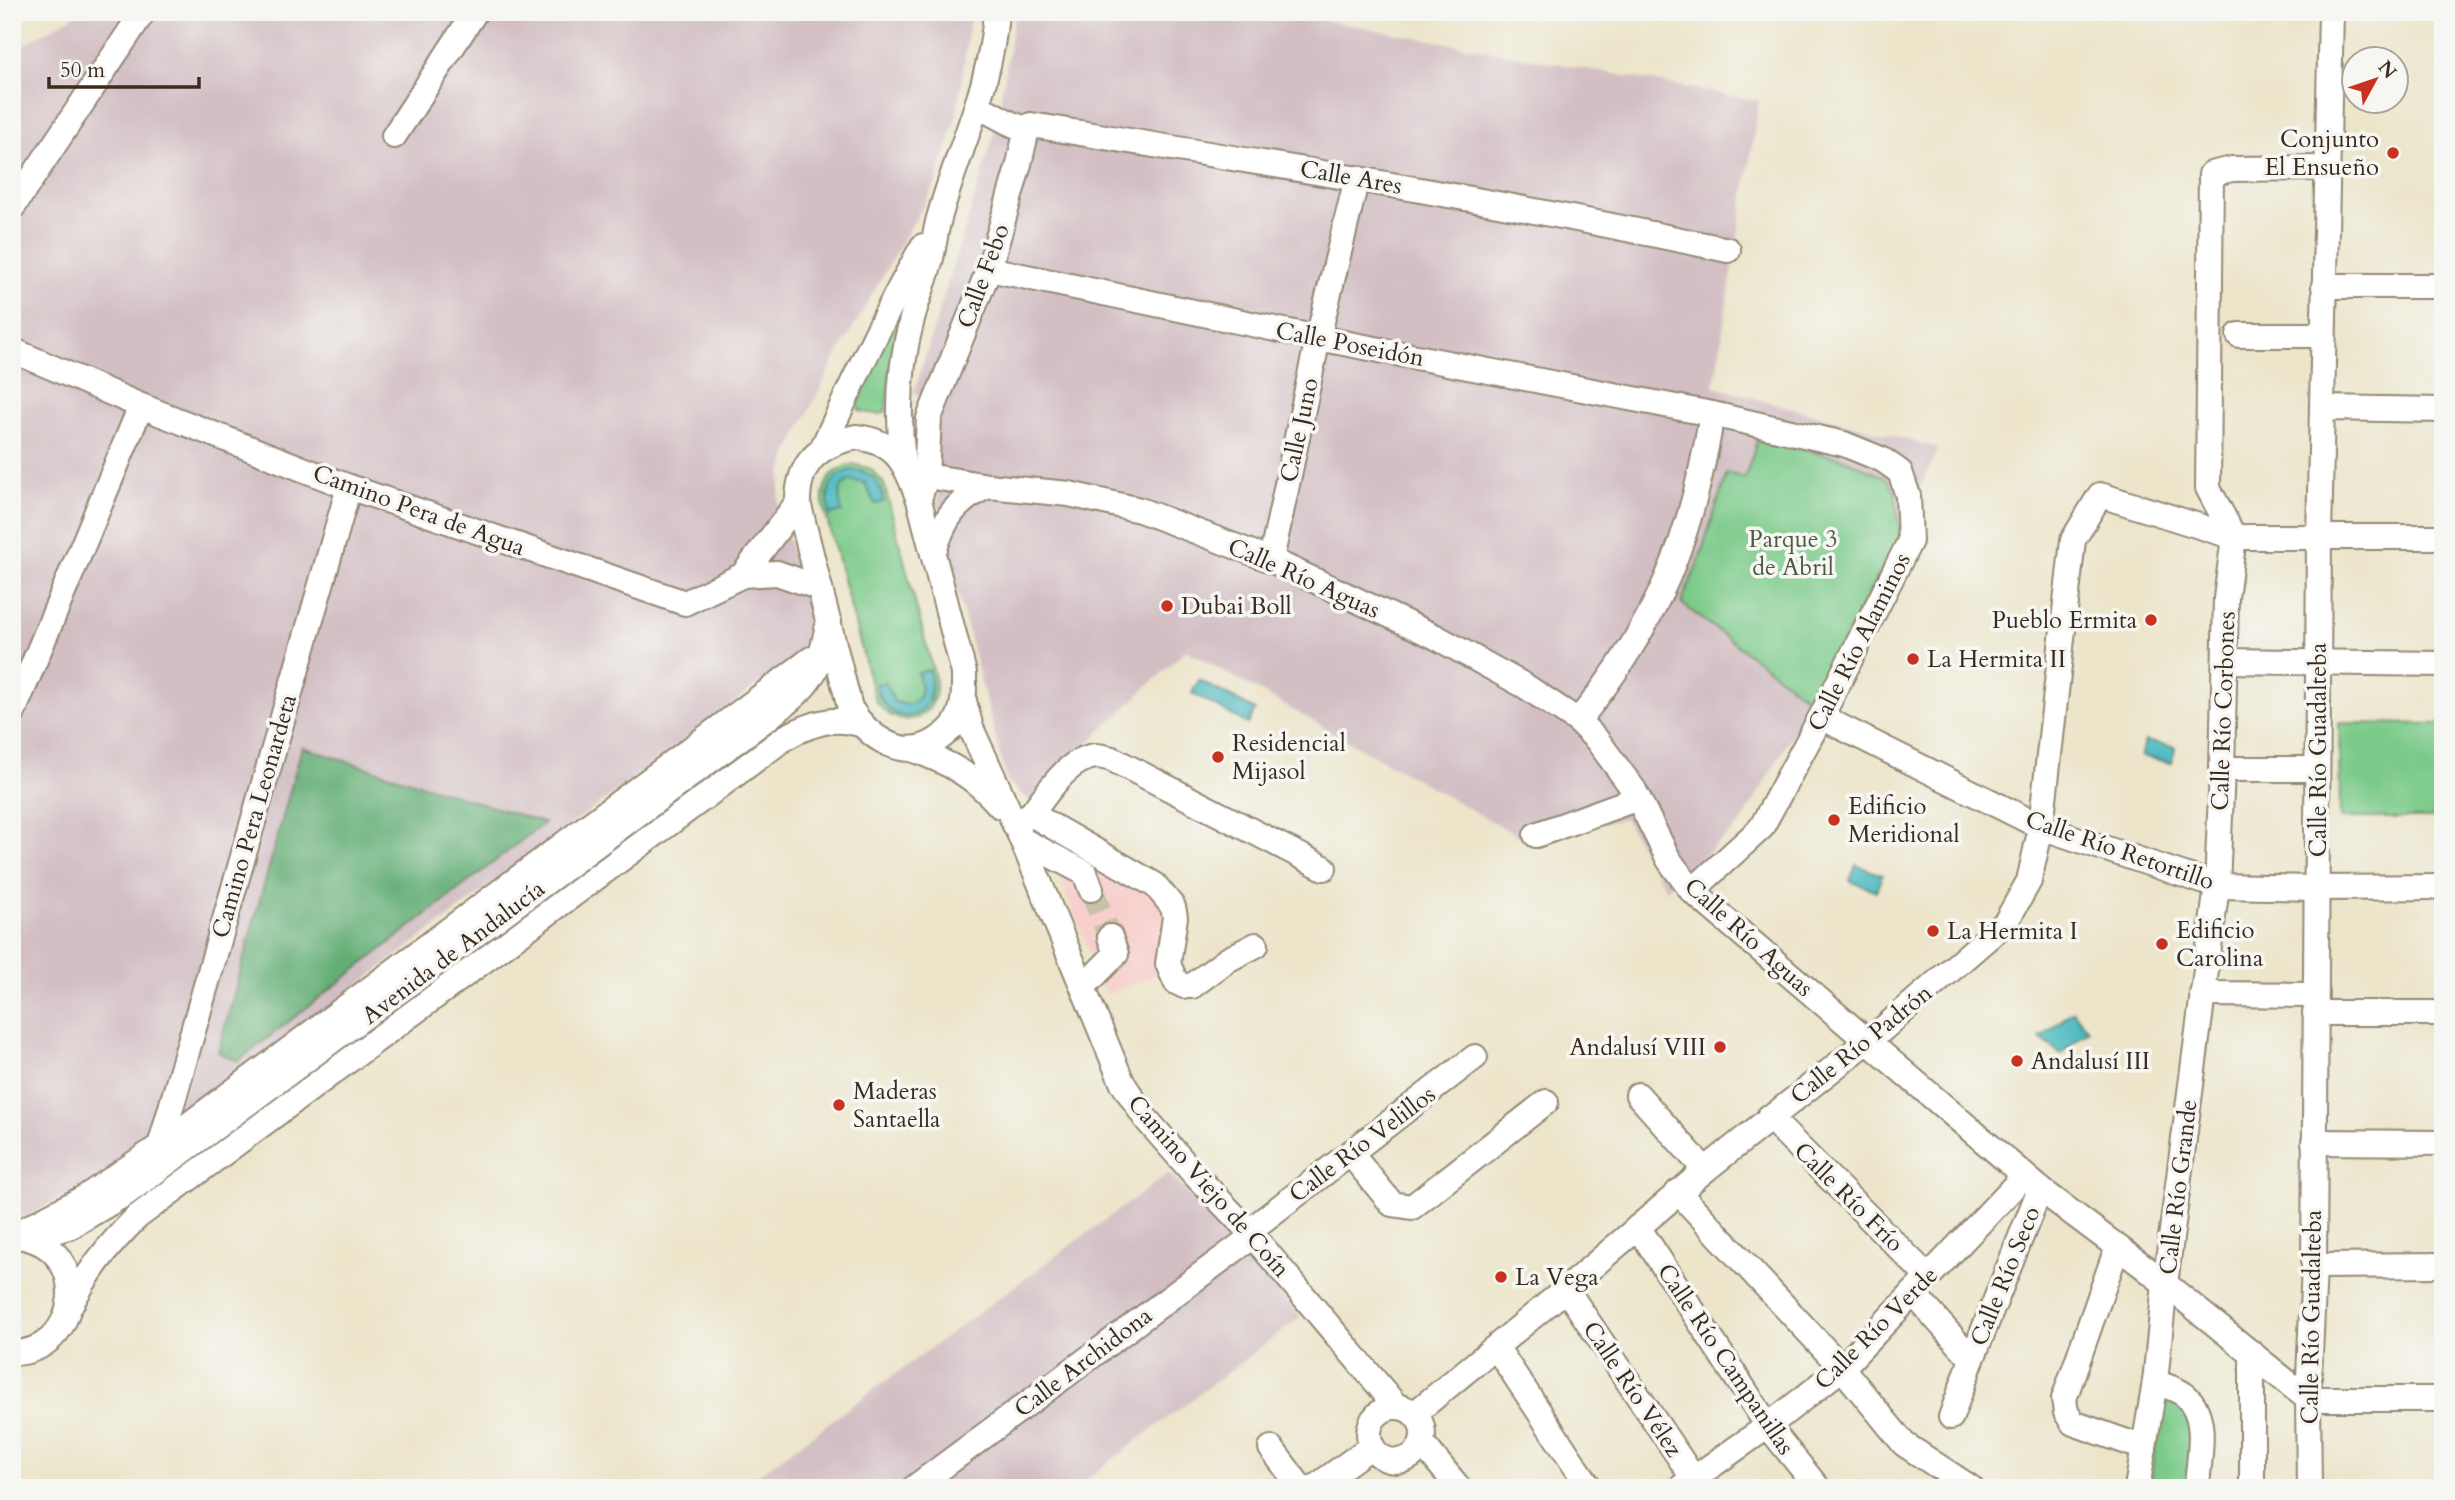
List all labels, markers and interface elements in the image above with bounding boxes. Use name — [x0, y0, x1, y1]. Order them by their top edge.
scale bar — [49, 46, 200, 90]
north arrow — [2340, 46, 2410, 116]
text: N — [2372, 55, 2403, 85]
text: 50 m — [60, 56, 105, 85]
place label: Conjunto El Ensueño — [2264, 123, 2379, 184]
marker: Conjunto El Ensueño — [2385, 145, 2401, 161]
street label: Calle Ares — [1297, 152, 1405, 203]
street label: Calle Febo — [949, 219, 1018, 333]
street label: Calle Poseidón — [1273, 314, 1427, 375]
street label: Calle Juno — [1272, 375, 1327, 485]
street label: Camino Pera de Agua — [308, 457, 530, 564]
park label: Parque 3 de Abril — [1749, 523, 1837, 584]
street label: Calle Río Aguas — [1223, 530, 1385, 627]
street label: Calle Río Alaminos — [1800, 547, 1919, 737]
place label: Dubai Boll — [1181, 590, 1292, 623]
marker: Dubai Boll — [1159, 598, 1175, 614]
place label: Pueblo Ermita — [1992, 604, 2138, 637]
street label: Calle Río Corbones — [2204, 611, 2243, 811]
marker: Pueblo Ermita — [2143, 612, 2159, 628]
street label: Calle Río Guadalteba — [2302, 642, 2335, 857]
place label: La Hermita II — [1927, 643, 2066, 676]
marker: La Hermita II — [1905, 651, 1921, 667]
street label: Camino Pera Leonardeta — [204, 690, 305, 942]
place label: Residencial Mijasol — [1232, 727, 1346, 788]
marker: Residencial Mijasol — [1210, 749, 1226, 765]
place label: Edificio Meridional — [1848, 790, 1960, 851]
street label: Calle Río Retortillo — [2021, 803, 2219, 898]
marker: Edificio Meridional — [1826, 812, 1842, 828]
street label: Calle Río Aguas — [1677, 871, 1820, 1004]
street label: Avenida de Andalucía — [355, 872, 552, 1032]
place label: Edificio Carolina — [2176, 914, 2264, 975]
place label: La Hermita I — [1947, 915, 2078, 948]
marker: La Hermita I — [1925, 923, 1941, 939]
marker: Edificio Carolina — [2154, 936, 2170, 952]
street label: Calle Río Padrón — [1783, 977, 1940, 1112]
place label: Andalusí VIII — [1569, 1031, 1706, 1064]
marker: Andalusí VIII — [1712, 1039, 1728, 1055]
place label: Andalusí III — [2031, 1045, 2150, 1078]
marker: Andalusí III — [2009, 1053, 2025, 1069]
place label: Maderas Santaella — [853, 1075, 941, 1136]
street label: Calle Río Velillos — [1282, 1078, 1442, 1210]
street label: Camino Viejo de Coín — [1120, 1088, 1297, 1285]
marker: Maderas Santaella — [831, 1097, 847, 1113]
street label: Calle Río Grande — [2151, 1097, 2206, 1277]
street label: Calle Río Frío — [1786, 1135, 1911, 1260]
street label: Calle Río Seco — [1962, 1201, 2048, 1351]
street label: Calle Río Guadalteba — [2293, 1209, 2330, 1425]
street label: Calle Río Campanillas — [1649, 1257, 1802, 1461]
street label: Calle Río Verde — [1807, 1259, 1945, 1397]
place label: La Vega — [1515, 1261, 1599, 1294]
marker: La Vega — [1493, 1269, 1509, 1285]
street label: Calle Archidona — [1008, 1299, 1160, 1425]
street label: Calle Río Vélez — [1575, 1315, 1690, 1464]

